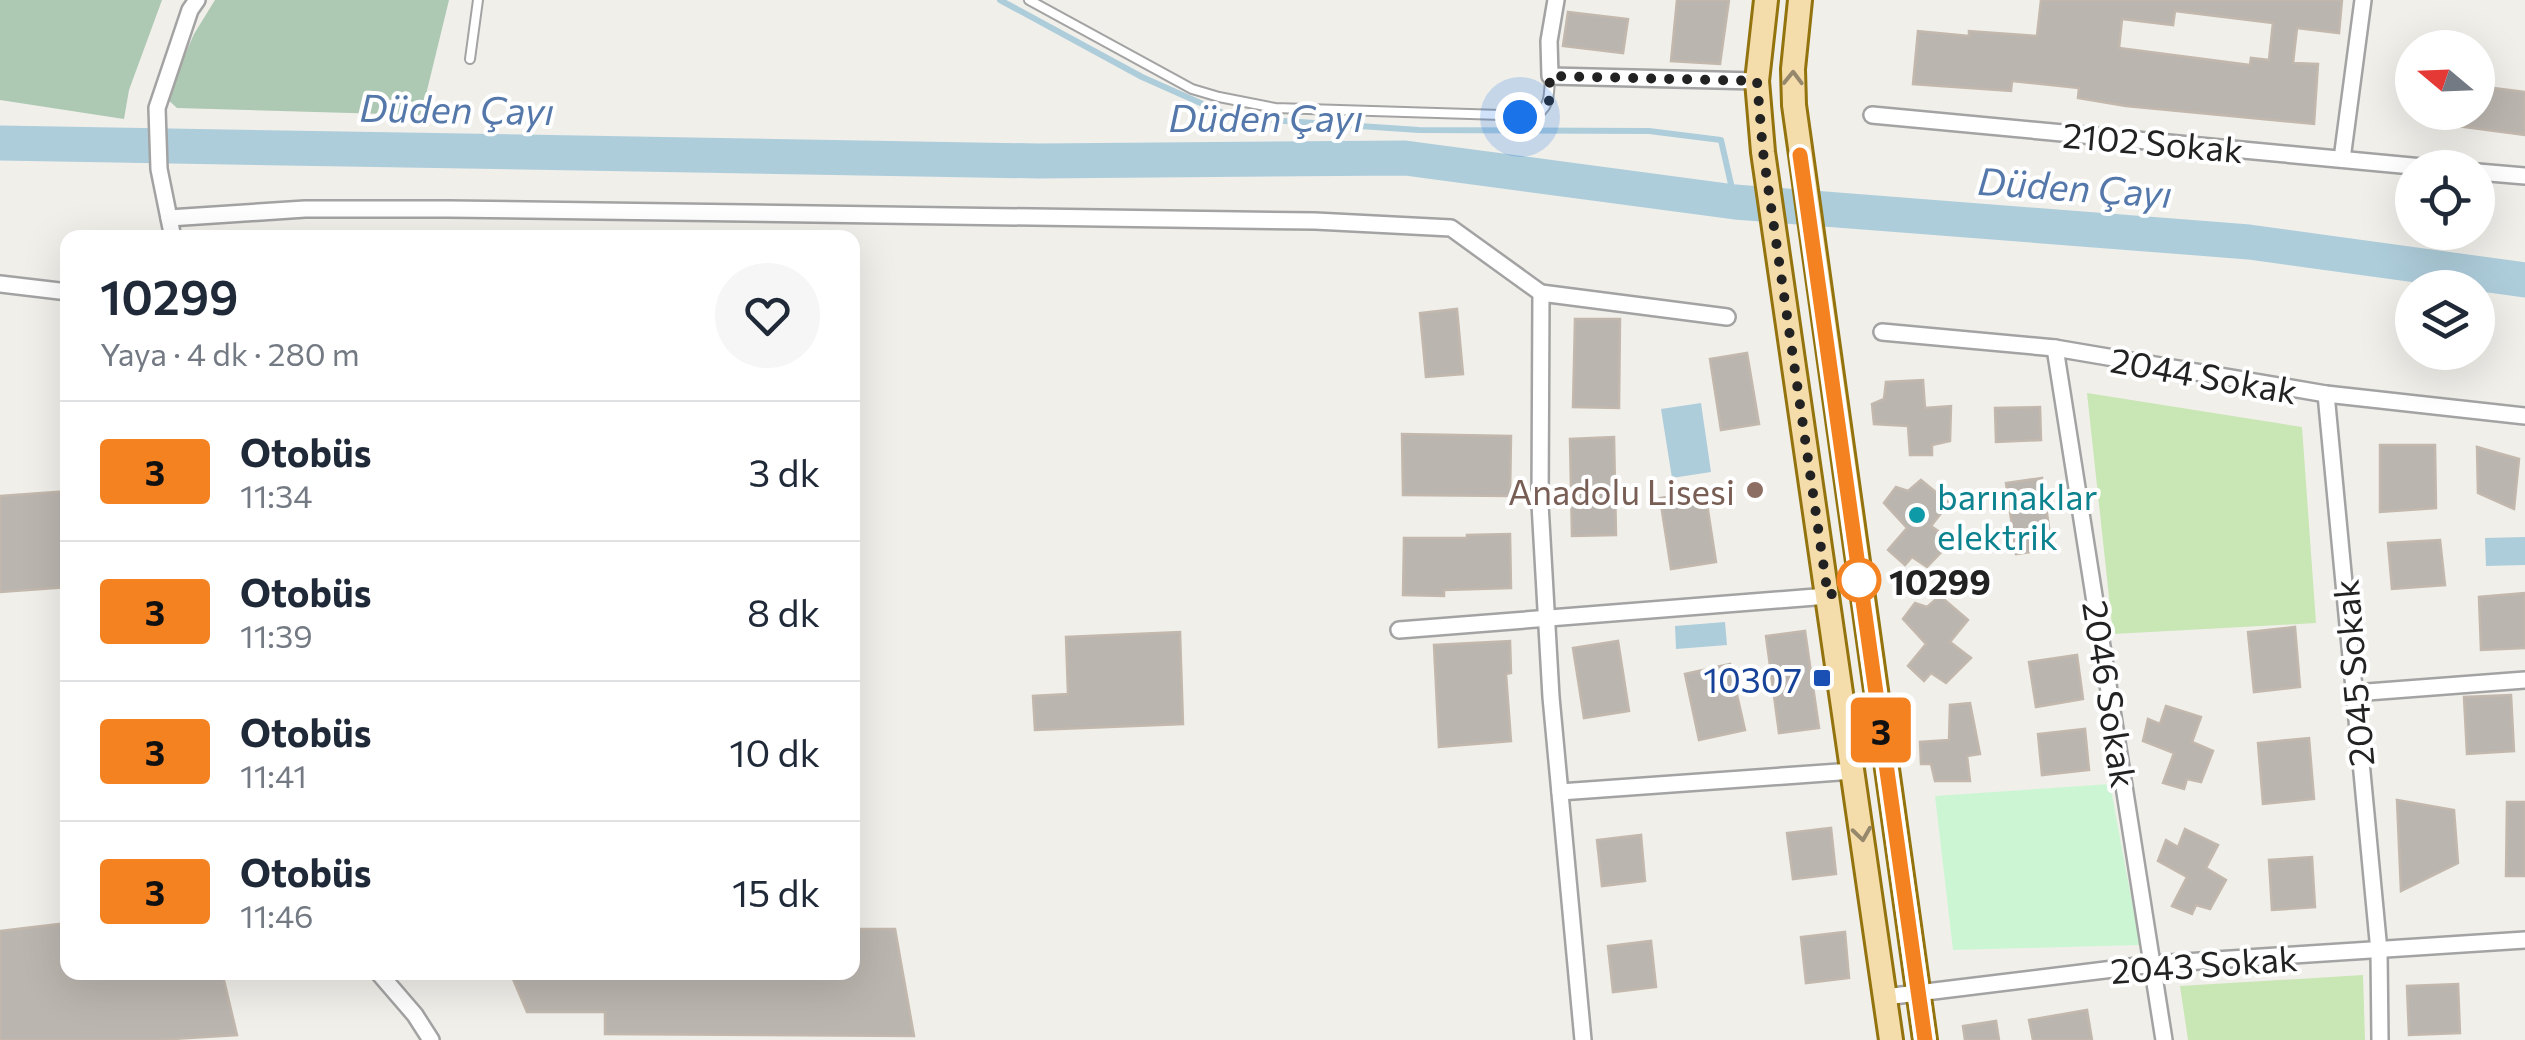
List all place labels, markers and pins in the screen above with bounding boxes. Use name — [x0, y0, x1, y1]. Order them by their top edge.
place label: Anadolu Lisesi — [1508, 469, 1735, 512]
place label: barınaklar elektrik — [1937, 474, 2098, 557]
marker: Anadolu Lisesi — [1744, 479, 1766, 501]
marker: barınaklar elektrik — [1906, 504, 1928, 526]
marker: 10299 — [1838, 559, 1880, 601]
place label: 10299 — [1889, 559, 1991, 602]
place label: 10307 — [1703, 657, 1802, 700]
marker: 10307 — [1811, 667, 1833, 689]

